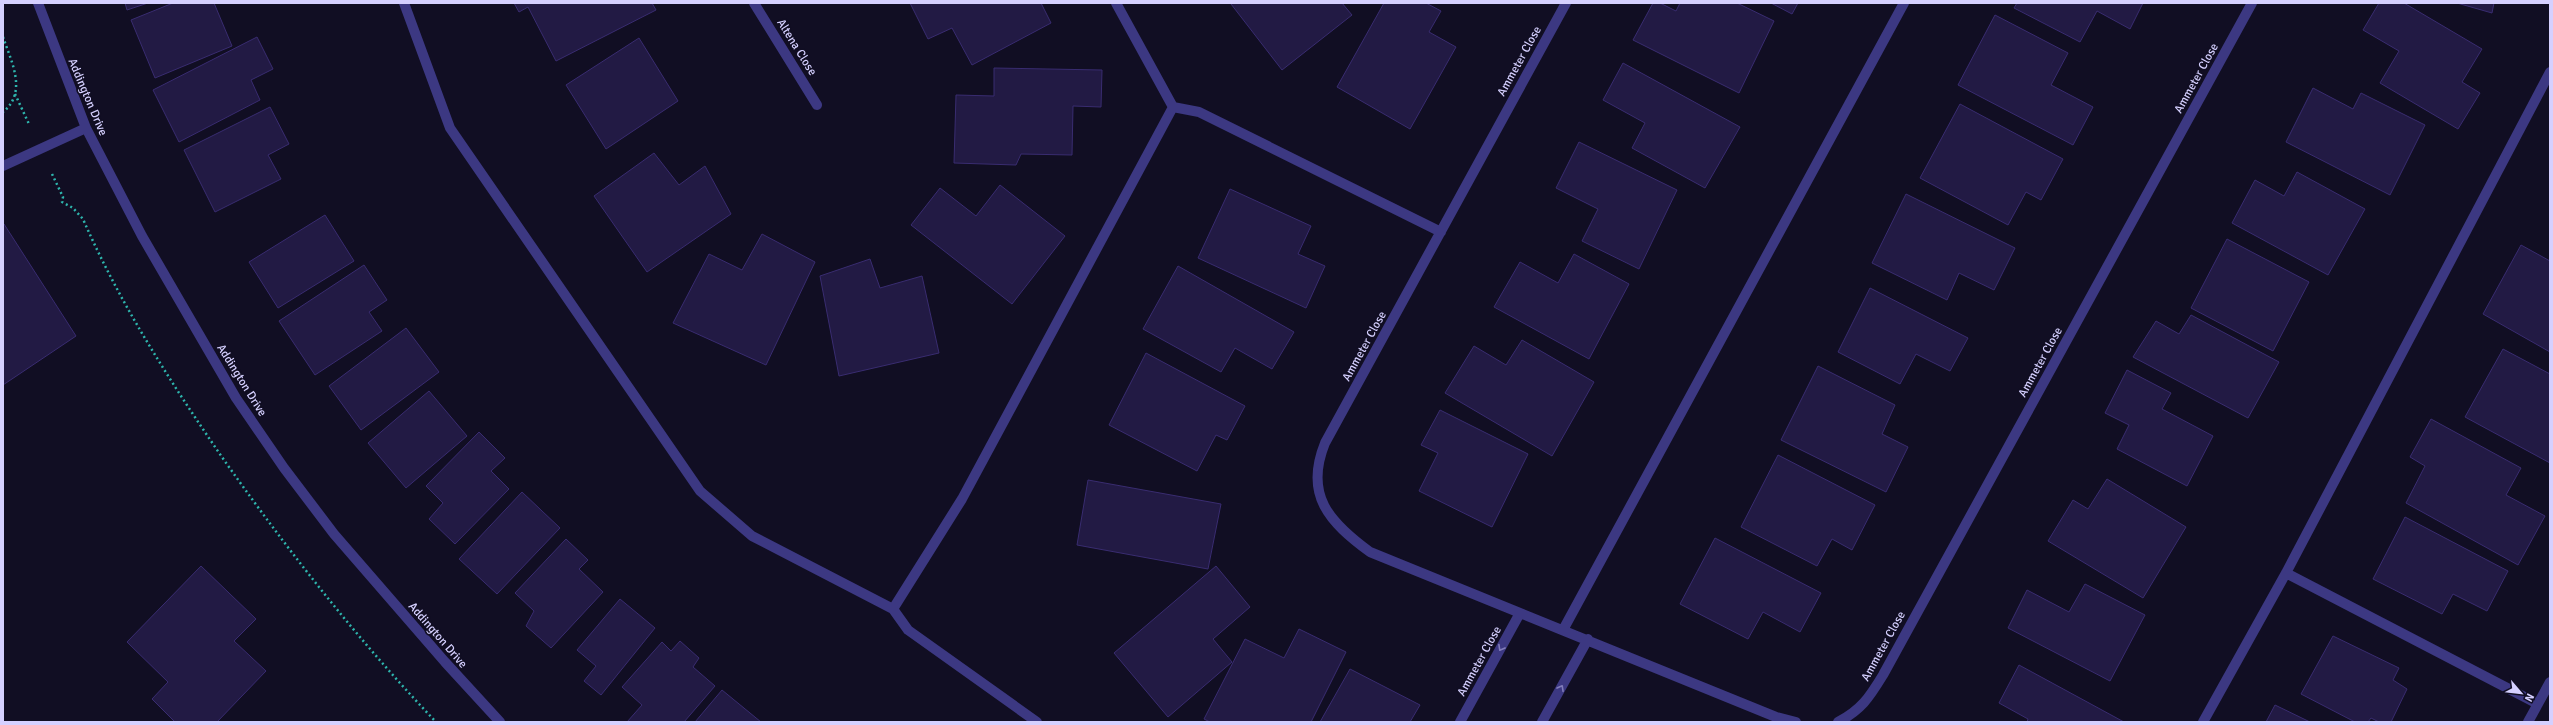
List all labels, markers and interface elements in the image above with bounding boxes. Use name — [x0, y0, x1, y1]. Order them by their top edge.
street label: Altena Close — [773, 16, 820, 78]
street label: Ammeter Close — [1494, 24, 1545, 99]
street label: Ammeter Close — [2171, 41, 2222, 116]
street label: Addington Drive — [65, 56, 111, 138]
street label: Ammeter Close — [1339, 309, 1390, 384]
street label: Ammeter Close — [2015, 325, 2066, 400]
street label: Addington Drive — [213, 341, 270, 419]
street label: Addington Drive — [405, 599, 470, 671]
street label: Ammeter Close — [1858, 609, 1909, 684]
street label: Ammeter Close — [1454, 624, 1505, 699]
one-way arrow — [1498, 643, 1506, 651]
north arrow — [2501, 673, 2541, 713]
one-way arrow — [1557, 685, 1564, 692]
text: N — [2522, 691, 2537, 704]

